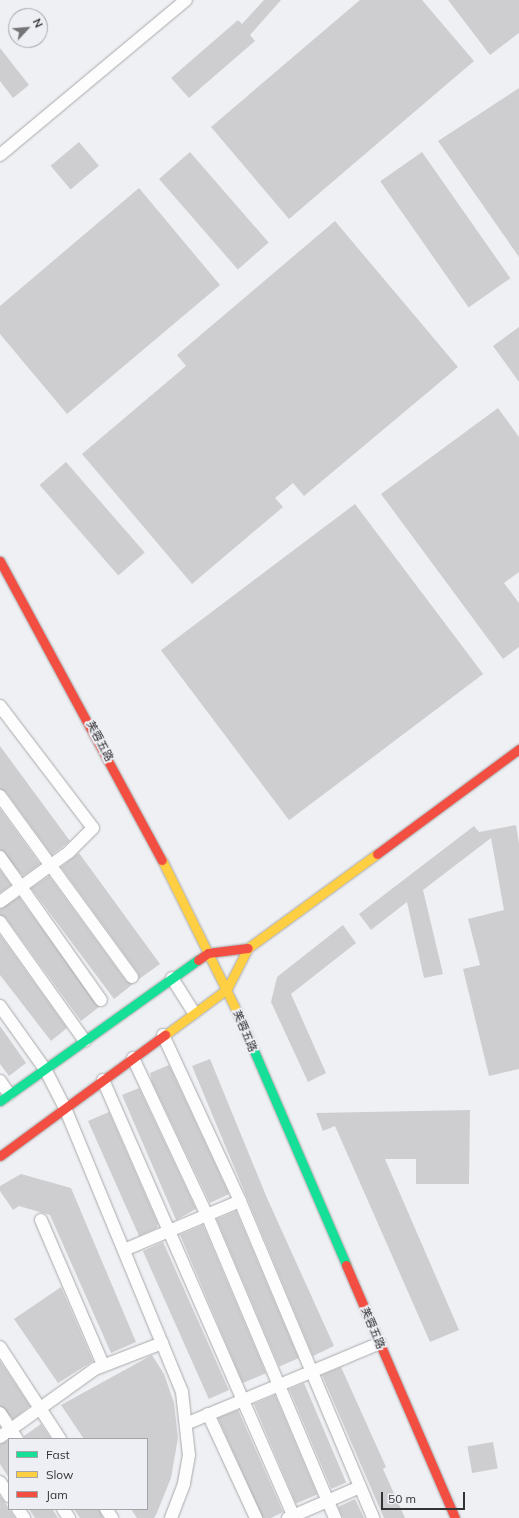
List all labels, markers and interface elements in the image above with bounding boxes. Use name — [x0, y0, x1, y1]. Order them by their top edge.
north arrow — [8, 8, 48, 48]
text: N — [30, 16, 46, 30]
street label: 芙蓉五路 — [84, 718, 116, 764]
street label: 芙蓉五路 — [230, 1008, 260, 1054]
street label: 芙蓉五路 — [358, 1305, 388, 1351]
legend — [8, 1438, 148, 1510]
text: Fast — [46, 1447, 70, 1462]
text: Slow — [46, 1467, 74, 1482]
scale bar — [383, 1484, 467, 1510]
text: Jam — [46, 1487, 68, 1502]
text: 50 m — [388, 1491, 416, 1506]

